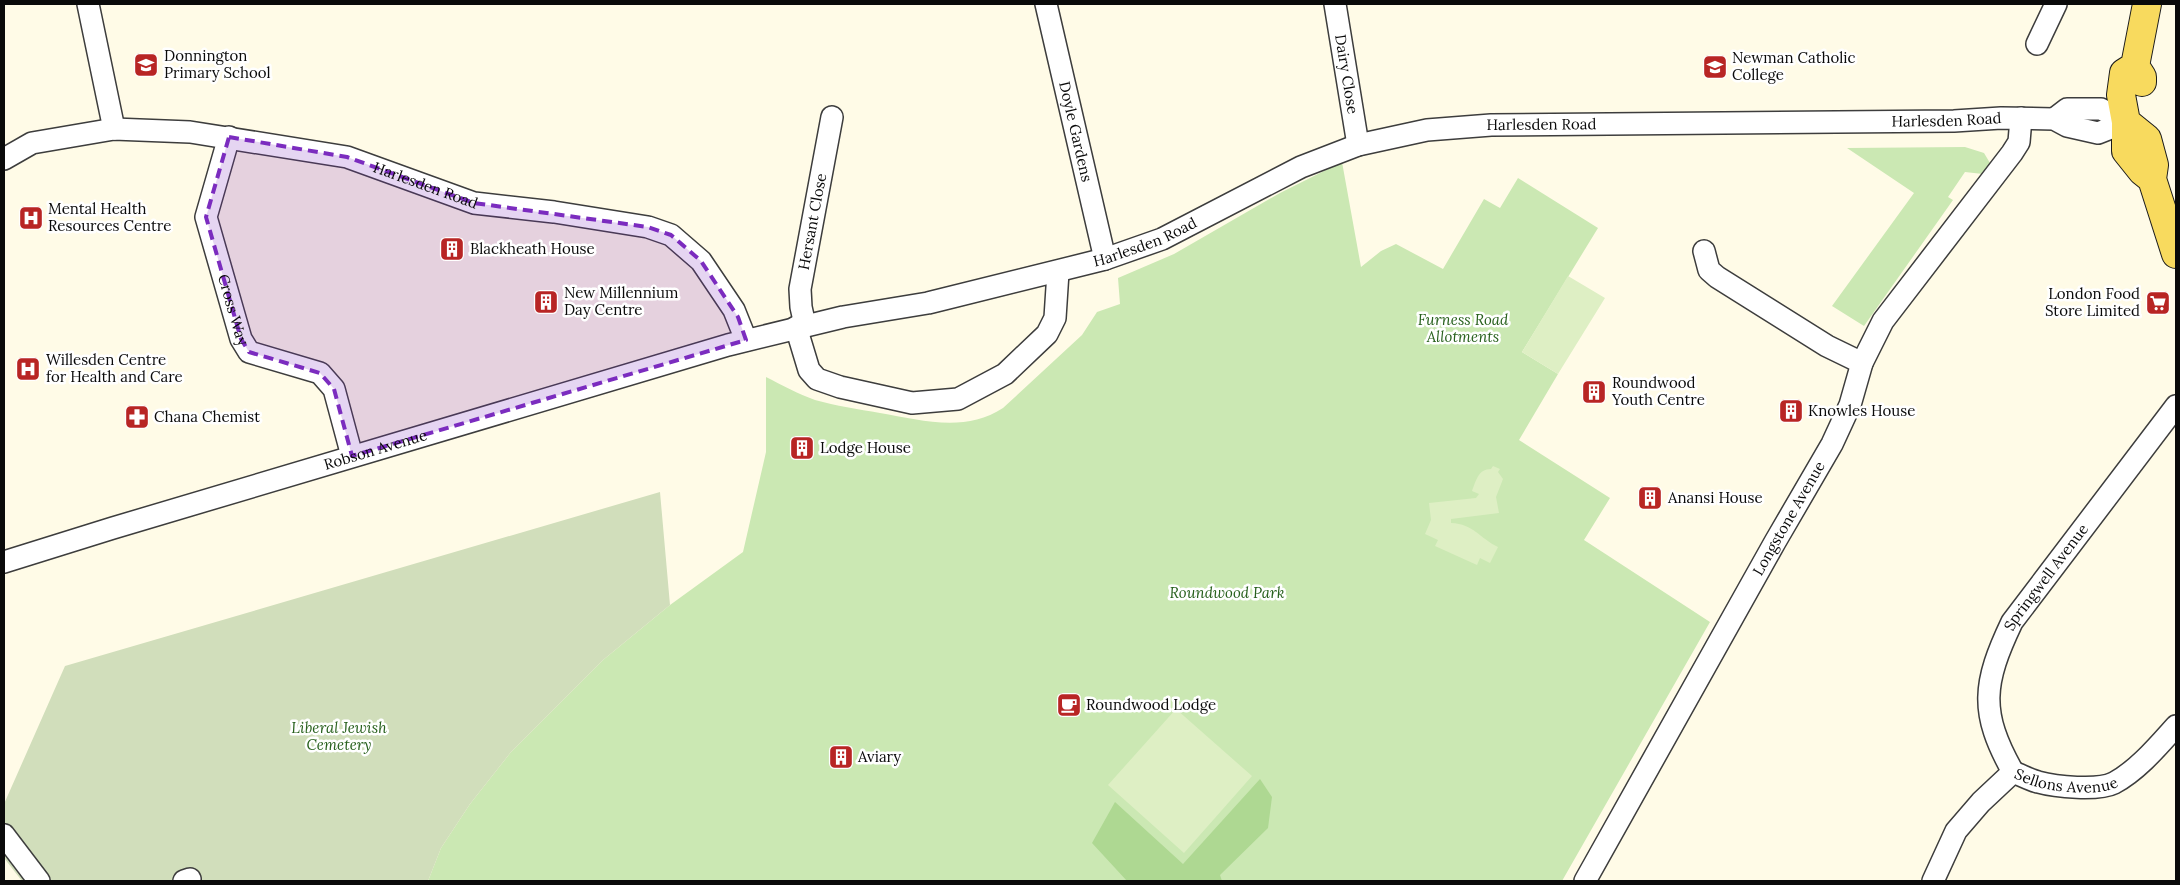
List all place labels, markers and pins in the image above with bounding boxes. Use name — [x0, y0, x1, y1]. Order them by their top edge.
place label: Donnington Primary School — [164, 46, 271, 82]
place label: Newman Catholic College — [1732, 48, 1856, 84]
school or university icon: Donnington Primary School — [133, 52, 159, 78]
school or university icon: Newman Catholic College — [1702, 54, 1728, 80]
place label: Mental Health Resources Centre — [48, 199, 171, 235]
hospital icon: Mental Health Resources Centre — [18, 205, 44, 231]
building icon: Blackheath House — [439, 236, 465, 262]
place label: Blackheath House — [470, 239, 595, 258]
place label: New Millennium Day Centre — [564, 283, 678, 319]
place label: London Food Store Limited — [2045, 284, 2140, 320]
building icon: New Millennium Day Centre — [533, 289, 559, 315]
supermarket icon: London Food Store Limited — [2145, 290, 2171, 316]
place label: Willesden Centre for Health and Care — [46, 350, 183, 386]
hospital icon: Willesden Centre for Health and Care — [15, 356, 41, 382]
place label: Roundwood Youth Centre — [1611, 373, 1705, 409]
building icon: Roundwood Youth Centre — [1581, 379, 1607, 405]
building icon: Knowles House — [1778, 398, 1804, 424]
place label: Knowles House — [1808, 401, 1915, 420]
pharmacy icon: Chana Chemist — [124, 404, 150, 430]
place label: Chana Chemist — [154, 407, 260, 426]
building icon: Lodge House — [789, 435, 815, 461]
place label: Lodge House — [820, 438, 911, 457]
building icon: Anansi House — [1637, 485, 1663, 511]
place label: Anansi House — [1667, 488, 1763, 507]
cafe icon: Roundwood Lodge — [1056, 692, 1082, 718]
place label: Roundwood Lodge — [1086, 695, 1216, 714]
building icon: Aviary — [828, 744, 854, 770]
place label: Aviary — [857, 747, 901, 766]

